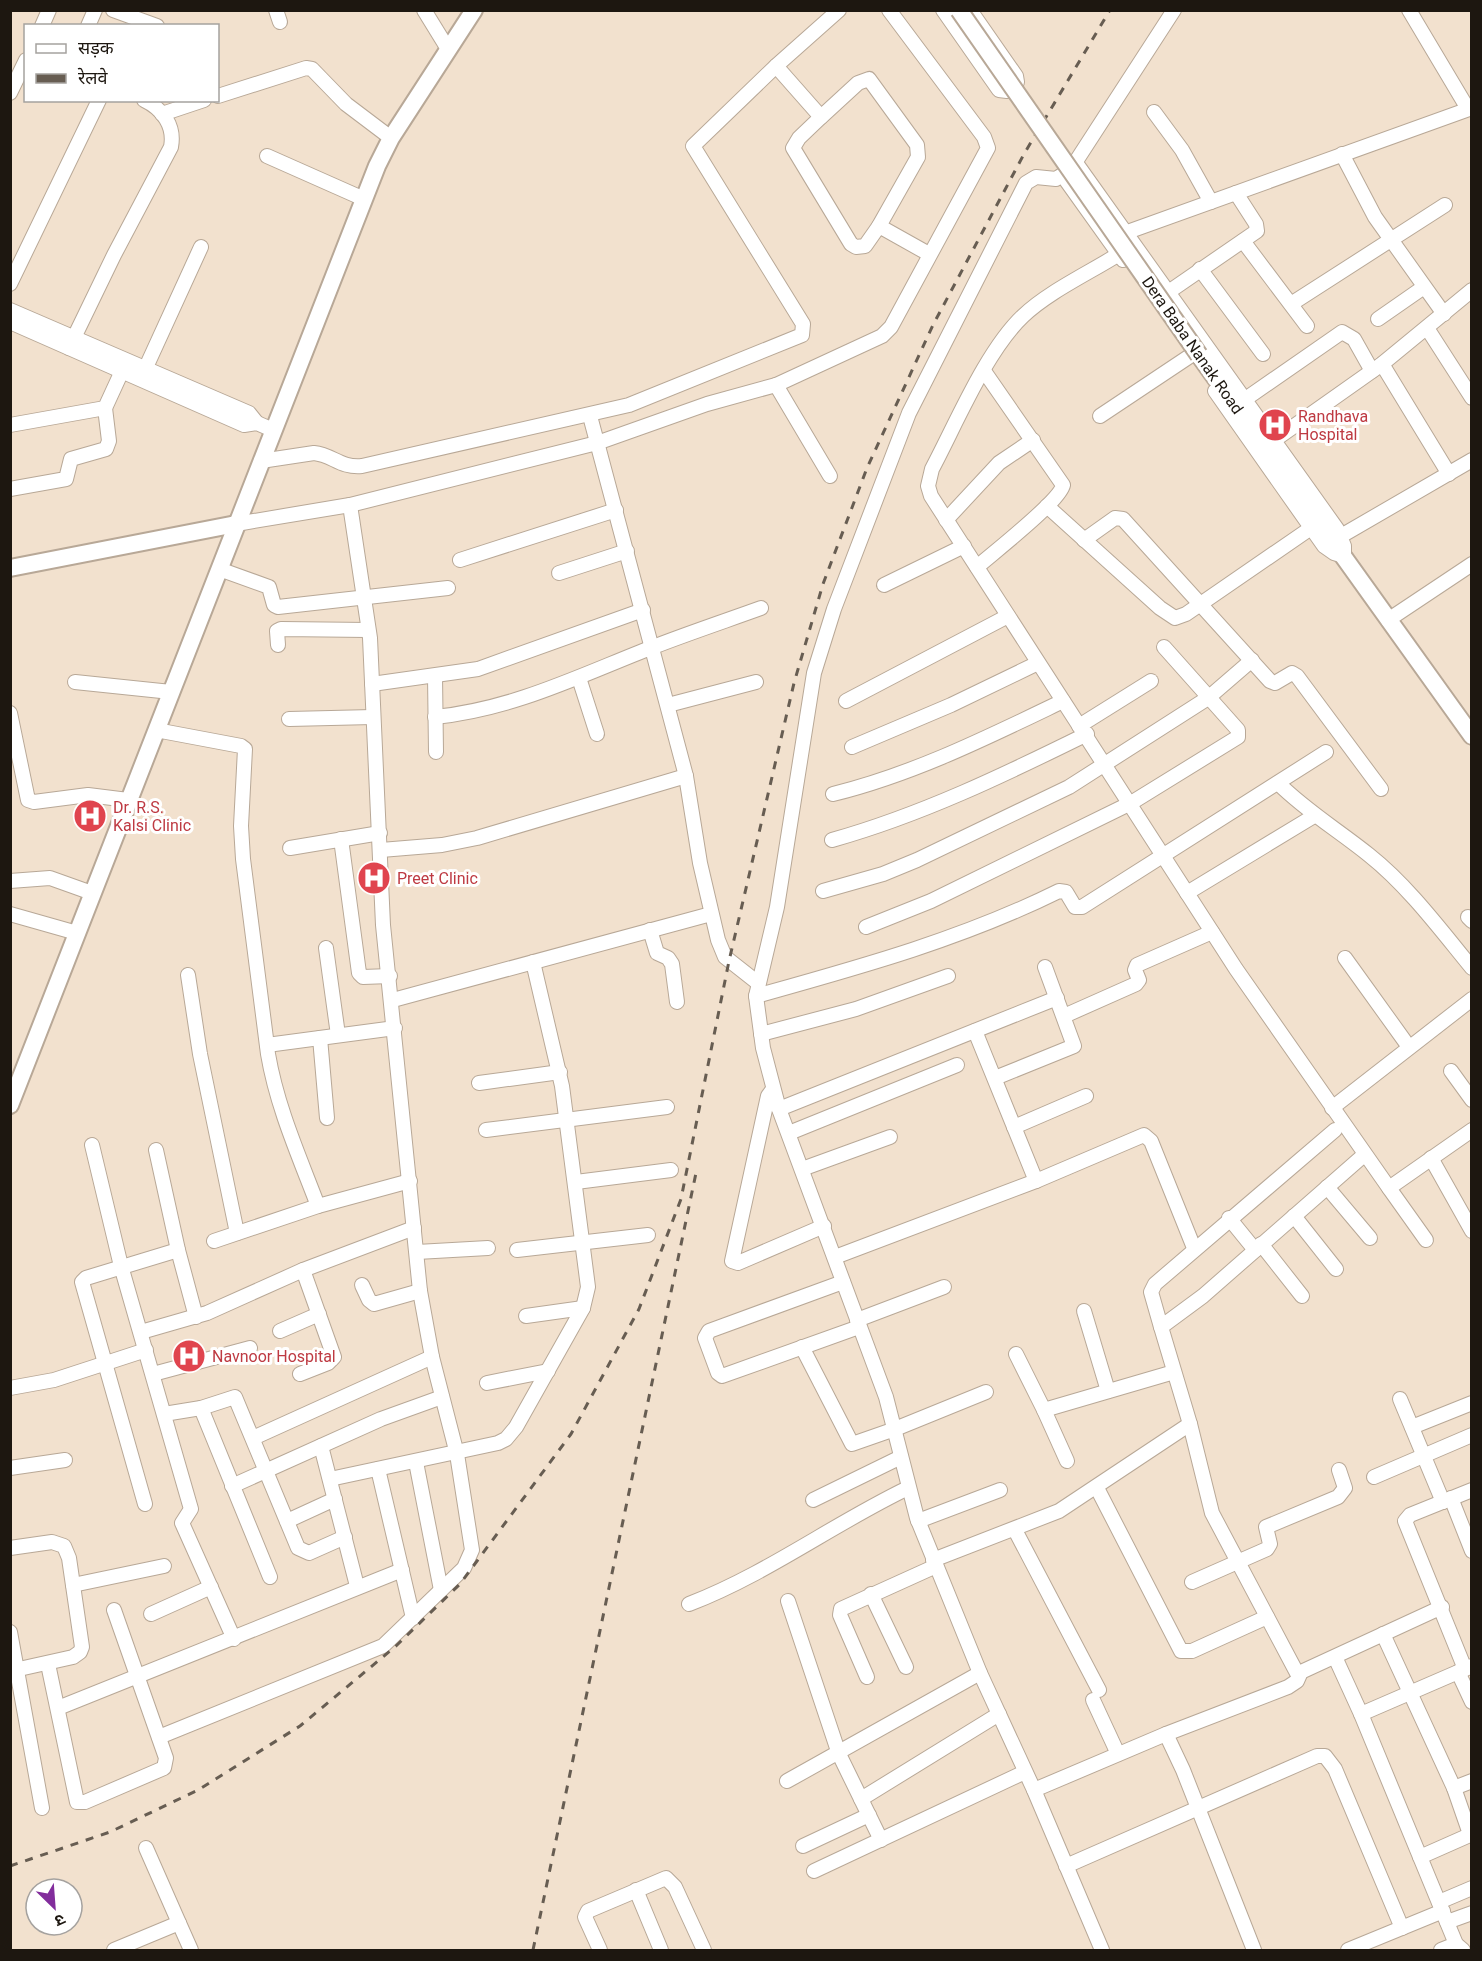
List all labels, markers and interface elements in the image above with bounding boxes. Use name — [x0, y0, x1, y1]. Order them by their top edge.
legend — [24, 24, 219, 102]
text: सड़क — [78, 37, 115, 58]
text: रेलवे — [77, 67, 109, 88]
street label: Dera Baba Nanak Road — [1138, 273, 1247, 418]
hospital icon: Randhava Hospital — [1257, 407, 1293, 443]
place label: Randhava Hospital — [1298, 407, 1368, 444]
hospital icon: Dr. R.S. Kalsi Clinic — [72, 798, 108, 834]
place label: Dr. R.S. Kalsi Clinic — [113, 798, 191, 835]
hospital icon: Preet Clinic — [356, 860, 392, 896]
place label: Preet Clinic — [397, 869, 478, 888]
hospital icon: Navnoor Hospital — [171, 1338, 207, 1374]
place label: Navnoor Hospital — [212, 1347, 336, 1366]
north arrow — [24, 1877, 84, 1937]
text: उ — [51, 1910, 68, 1931]

